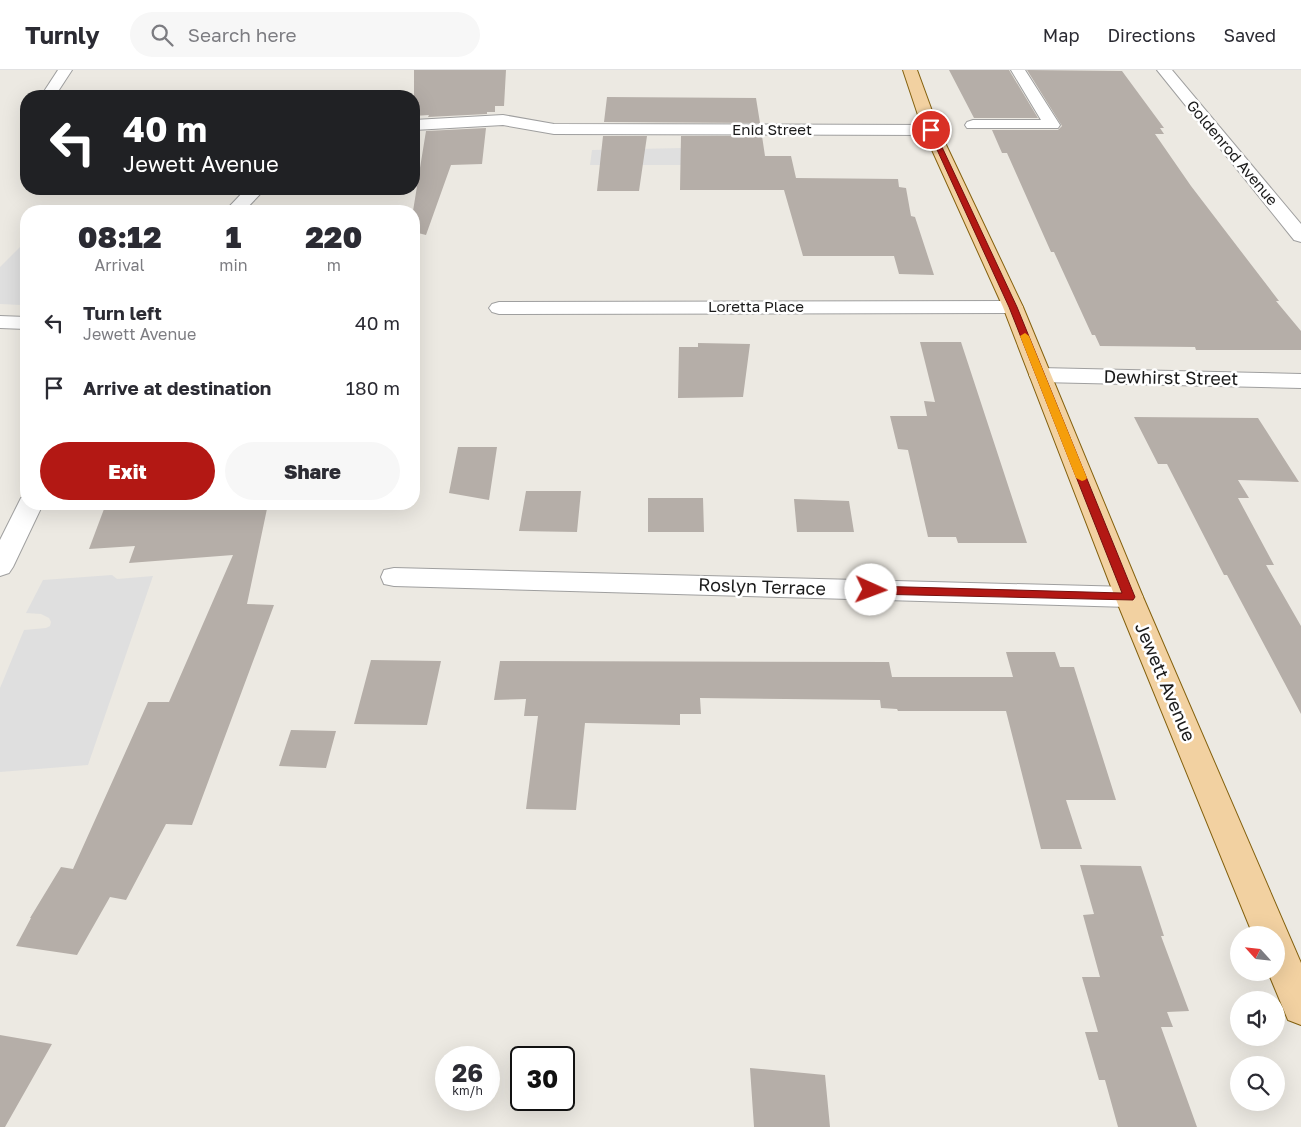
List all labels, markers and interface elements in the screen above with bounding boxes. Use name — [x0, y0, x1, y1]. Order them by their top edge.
search box — [130, 12, 480, 57]
text: Turnly — [25, 20, 100, 49]
icon: search — [148, 21, 176, 49]
text: Search here — [188, 23, 297, 46]
text: Map — [1043, 24, 1079, 46]
text: Directions — [1107, 24, 1195, 46]
text: Saved — [1223, 24, 1276, 46]
street label: Goldenrod Avenue — [1183, 96, 1282, 209]
text: 40 m — [123, 108, 207, 150]
pin — [910, 109, 952, 151]
icon: left — [40, 110, 105, 175]
icon: arrive — [917, 116, 945, 144]
street label: Enid Street — [732, 120, 812, 138]
text: Jewett Avenue — [123, 150, 279, 177]
text: 08:12 — [78, 219, 162, 255]
text: 1 — [225, 219, 241, 255]
text: 220 — [305, 219, 362, 255]
text: Arrival — [95, 255, 145, 275]
text: min — [219, 255, 248, 275]
text: m — [327, 255, 341, 275]
street label: Loretta Place — [708, 297, 804, 315]
text: Turn left — [83, 301, 162, 324]
icon: left — [40, 309, 68, 337]
text: 40 m — [355, 311, 400, 334]
text: Jewett Avenue — [83, 324, 196, 344]
street label: Dewhirst Street — [1103, 365, 1239, 389]
icon: arrive — [40, 374, 68, 402]
text: Arrive at destination — [83, 376, 271, 399]
text: 180 m — [346, 376, 400, 399]
button: Exit — [40, 442, 215, 500]
button: Share — [225, 442, 400, 500]
position arrow — [844, 563, 896, 615]
street label: Roslyn Terrace — [698, 573, 826, 599]
street label: Jewett Avenue — [1131, 619, 1201, 745]
north arrow — [1230, 926, 1285, 981]
map controls — [1230, 926, 1285, 1111]
button: sound — [1230, 991, 1285, 1046]
speed limit sign: 30 — [510, 1046, 575, 1111]
button: search — [1230, 1056, 1285, 1111]
text: 26 — [452, 1057, 483, 1088]
text: km/h — [452, 1083, 483, 1098]

